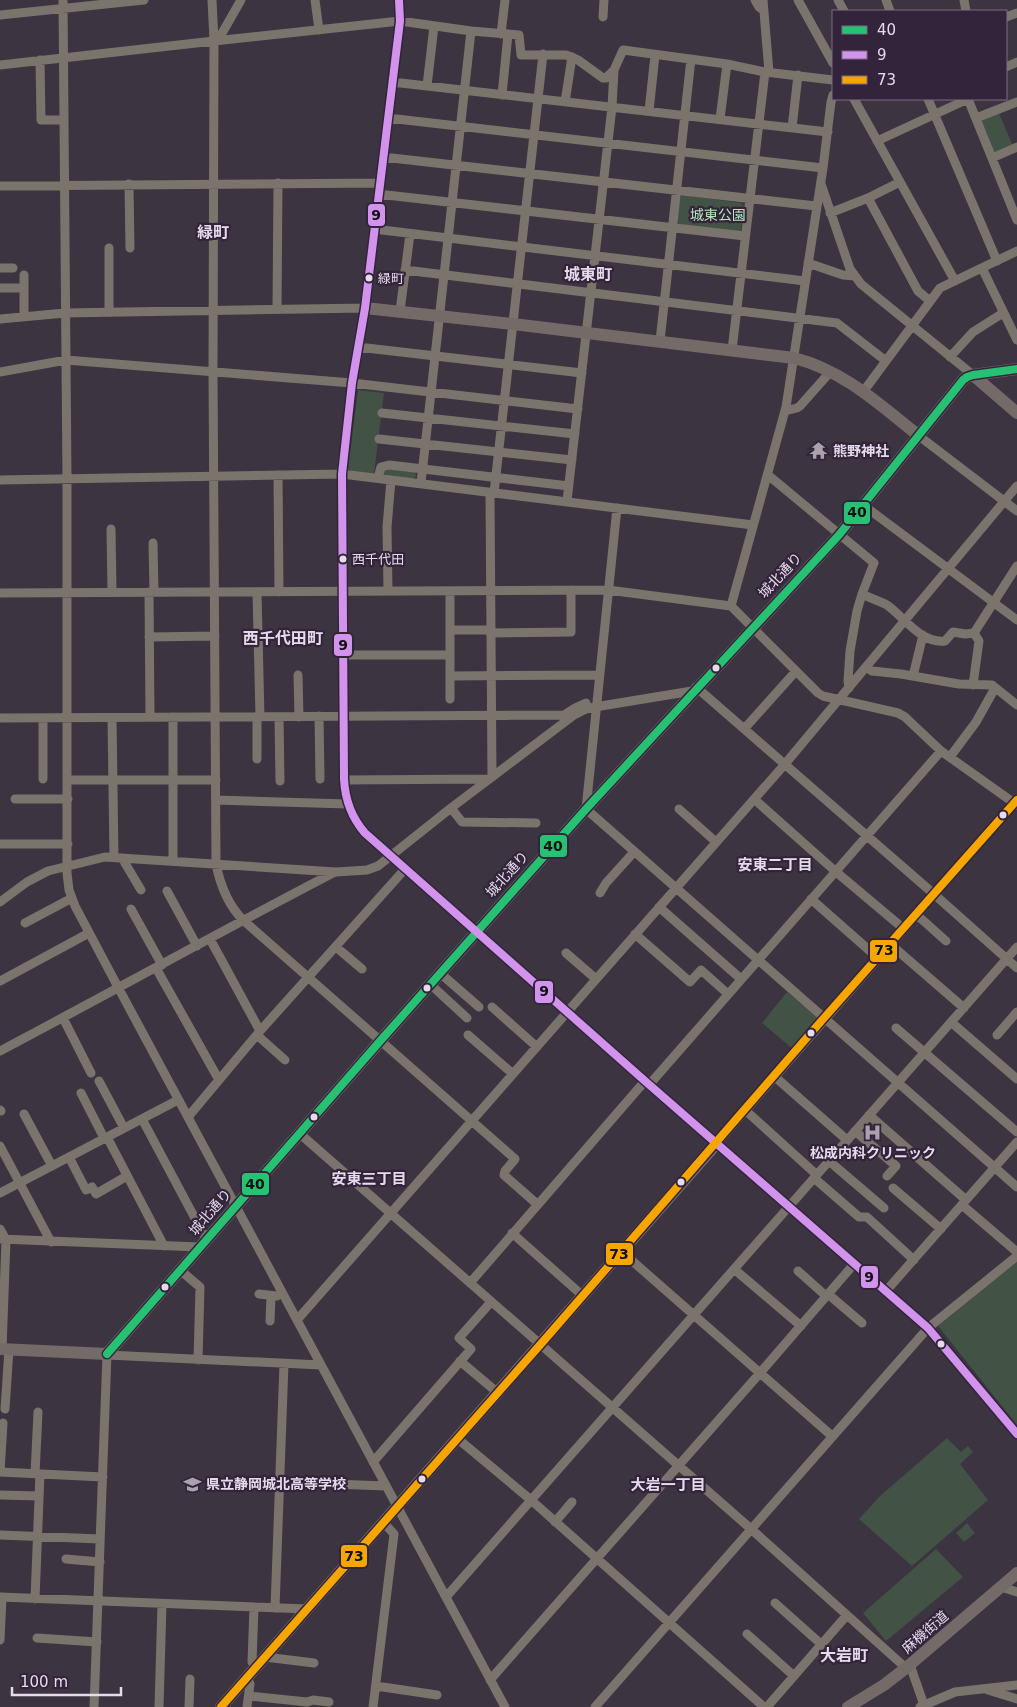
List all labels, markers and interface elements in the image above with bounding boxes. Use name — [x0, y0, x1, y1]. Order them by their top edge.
legend — [832, 10, 1007, 100]
text: 40 — [877, 21, 896, 39]
text: 9 — [877, 46, 887, 64]
text: 73 — [877, 71, 896, 89]
line badge: 9 — [367, 203, 386, 227]
text: 9 — [371, 207, 381, 223]
park label: 城東公園 — [690, 207, 746, 223]
district label: 緑町 — [197, 223, 229, 242]
district label: 城東町 — [564, 265, 612, 284]
place label: 緑町 — [378, 271, 404, 286]
marker: 緑町 — [364, 273, 374, 283]
temple icon: 熊野神社 — [809, 441, 829, 461]
place label: 熊野神社 — [833, 443, 889, 459]
line badge: 40 — [843, 501, 871, 525]
text: 40 — [847, 504, 867, 520]
street label: 城北通り — [755, 549, 805, 601]
place label: 西千代田 — [352, 552, 404, 567]
marker: 西千代田 — [338, 554, 348, 564]
district label: 西千代田町 — [243, 629, 323, 648]
line badge: 9 — [333, 633, 353, 657]
text: 9 — [338, 637, 348, 653]
unlabelled marker — [711, 663, 721, 673]
unlabelled marker — [998, 810, 1008, 820]
line badge: 40 — [539, 834, 568, 858]
text: 40 — [543, 838, 563, 854]
street label: 城北通り — [482, 848, 532, 900]
district label: 安東二丁目 — [737, 856, 813, 874]
line badge: 73 — [869, 939, 898, 963]
text: 73 — [874, 942, 894, 958]
line badge: 9 — [534, 980, 554, 1004]
unlabelled marker — [422, 983, 432, 993]
text: 9 — [539, 983, 549, 999]
unlabelled marker — [806, 1028, 816, 1038]
unlabelled marker — [309, 1112, 319, 1122]
hospital icon: 松成内科クリニック — [863, 1123, 883, 1143]
place label: 松成内科クリニック — [810, 1145, 936, 1161]
district label: 安東三丁目 — [331, 1170, 407, 1188]
line badge: 40 — [241, 1172, 270, 1196]
text: 40 — [245, 1176, 265, 1192]
unlabelled marker — [676, 1177, 686, 1187]
street label: 城北通り — [186, 1186, 234, 1238]
line badge: 73 — [605, 1242, 634, 1266]
text: 73 — [609, 1246, 629, 1262]
line badge: 9 — [860, 1265, 879, 1289]
text: 9 — [864, 1269, 874, 1285]
unlabelled marker — [160, 1282, 170, 1292]
unlabelled marker — [936, 1339, 946, 1349]
school or university icon: 県立静岡城北高等学校 — [182, 1474, 202, 1494]
unlabelled marker — [417, 1474, 427, 1484]
place label: 県立静岡城北高等学校 — [206, 1476, 346, 1492]
district label: 大岩一丁目 — [630, 1476, 706, 1494]
line badge: 73 — [340, 1544, 368, 1568]
text: 73 — [344, 1548, 364, 1564]
street label: 麻機街道 — [899, 1608, 951, 1656]
district label: 大岩町 — [820, 1646, 868, 1665]
scale bar — [12, 1664, 121, 1696]
text: 100 m — [20, 1673, 68, 1691]

